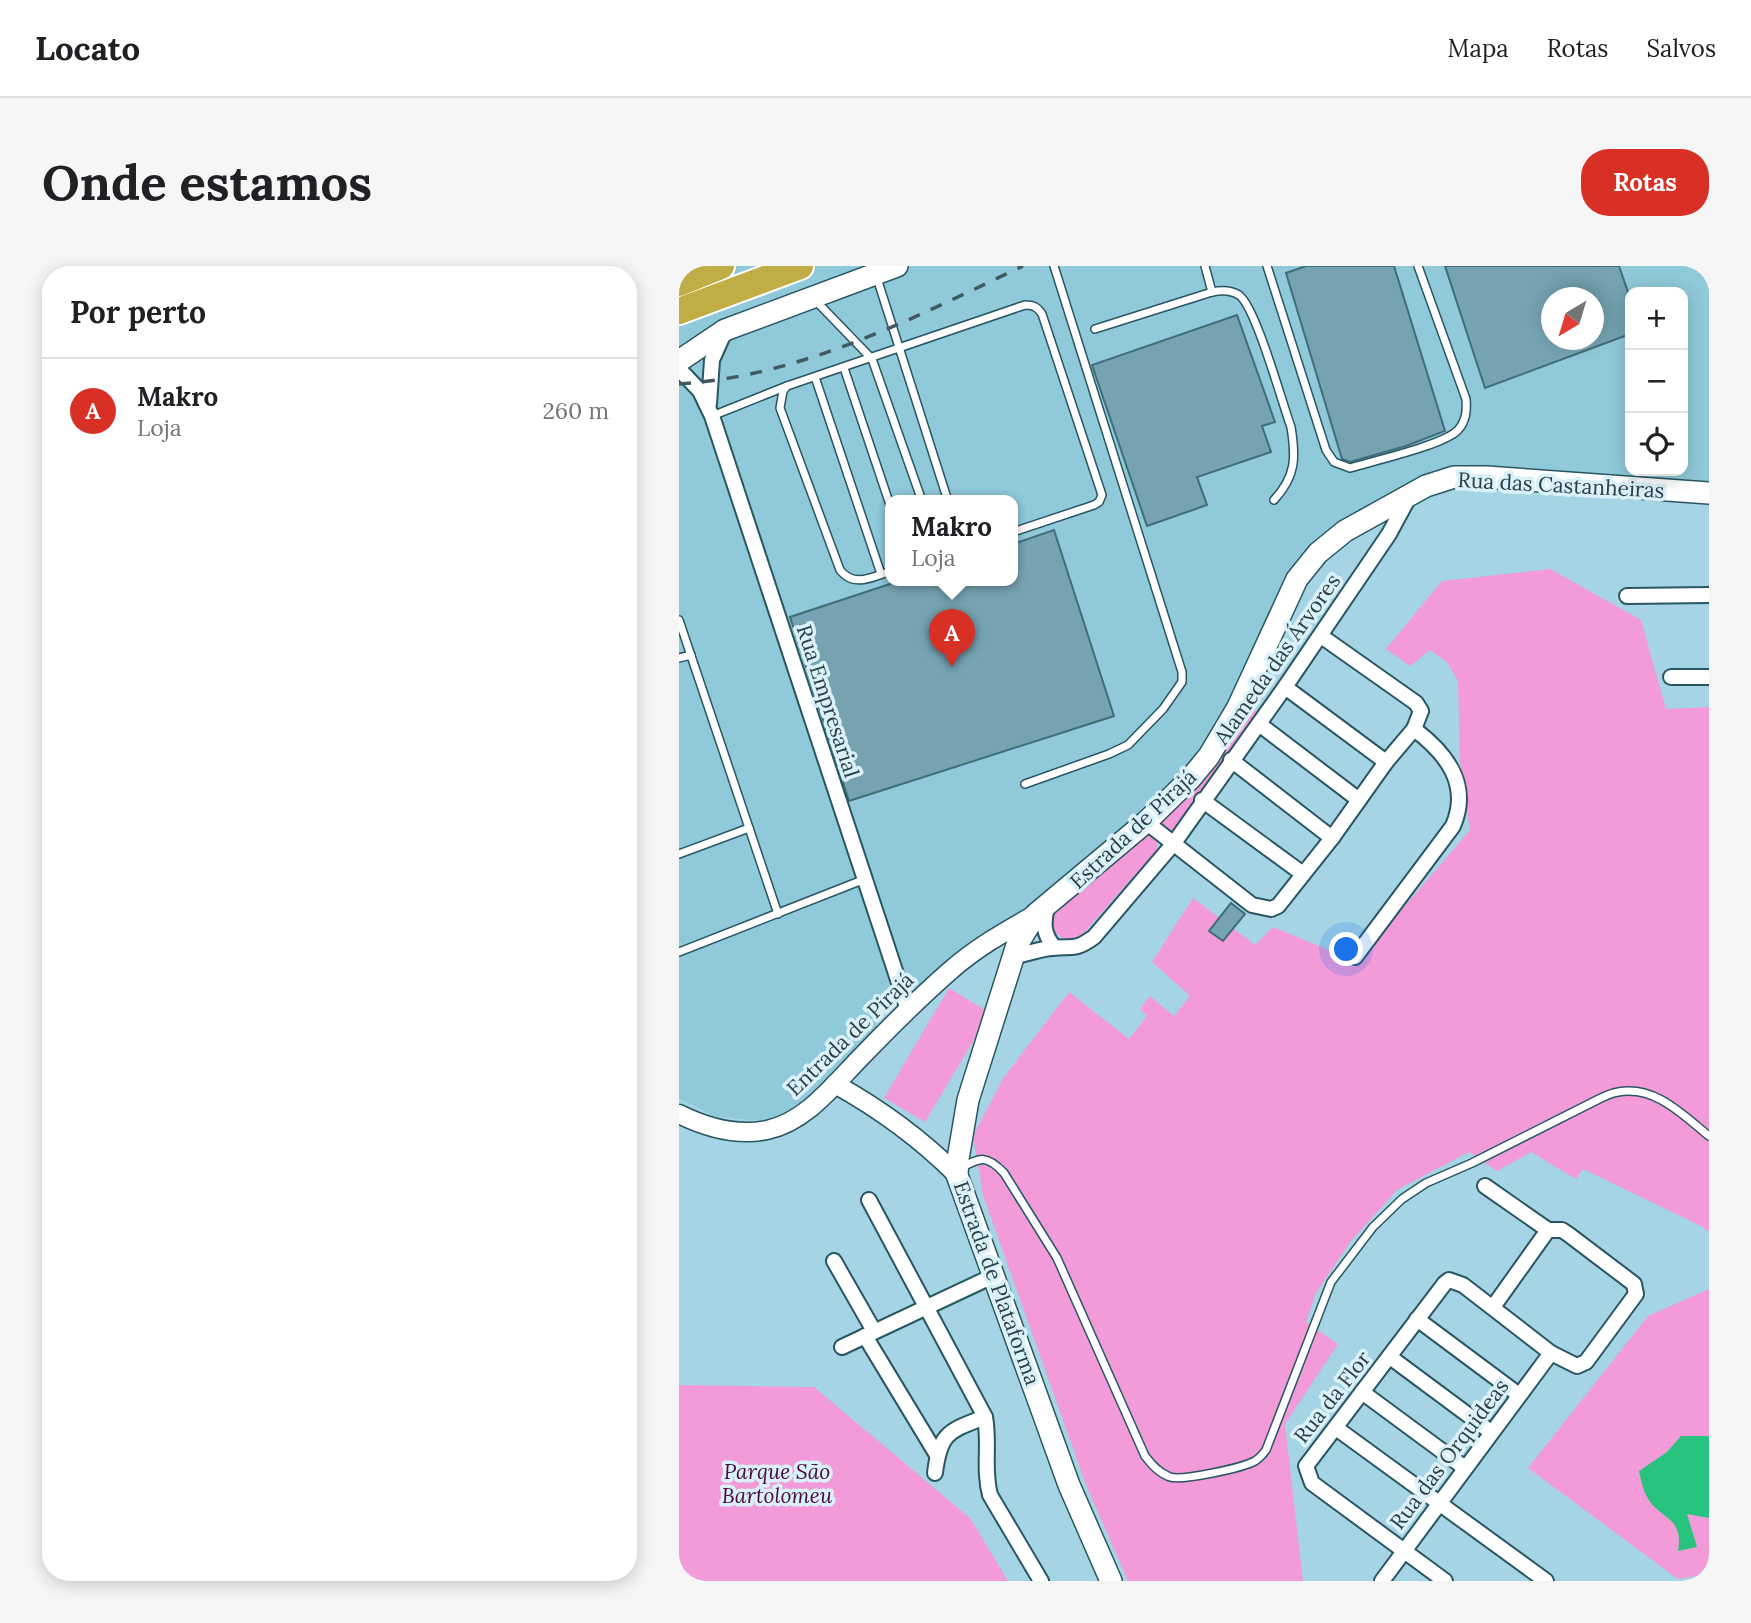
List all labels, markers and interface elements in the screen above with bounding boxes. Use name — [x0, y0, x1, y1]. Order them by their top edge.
text: Locato — [35, 27, 140, 69]
text: Mapa — [1448, 33, 1509, 64]
text: Rotas — [1547, 33, 1608, 64]
text: Salvos — [1646, 33, 1716, 64]
button: Rotas — [1581, 149, 1709, 216]
text: Onde estamos — [42, 151, 372, 213]
north arrow — [1541, 287, 1604, 350]
map controls — [1625, 287, 1688, 476]
button: + — [1625, 287, 1688, 350]
text: Por perto — [70, 293, 206, 331]
button: − — [1625, 350, 1688, 413]
text: Makro — [137, 380, 218, 413]
text: A — [85, 396, 101, 425]
text: 260 m — [542, 396, 609, 425]
text: Loja — [137, 413, 182, 442]
button: locate — [1625, 413, 1688, 476]
street label: Rua das Castanheiras — [1457, 466, 1665, 504]
popup — [885, 495, 1018, 586]
text: Makro — [911, 510, 992, 543]
text: Loja — [911, 543, 956, 572]
street label: Alameda das Árvores — [1207, 568, 1346, 751]
pin: A — [929, 609, 975, 667]
street label: Rua Empresarial — [791, 621, 865, 781]
street label: Estrada de Pirajá — [1064, 763, 1202, 895]
your location — [1329, 932, 1363, 966]
street label: Entrada de Pirajá — [781, 966, 919, 1102]
street label: Estrada de Plataforma — [948, 1177, 1047, 1389]
street label: Rua da Flor — [1288, 1346, 1376, 1448]
street label: Rua das Orquideas — [1384, 1373, 1514, 1535]
park label: Parque São Bartolomeu — [722, 1458, 833, 1509]

